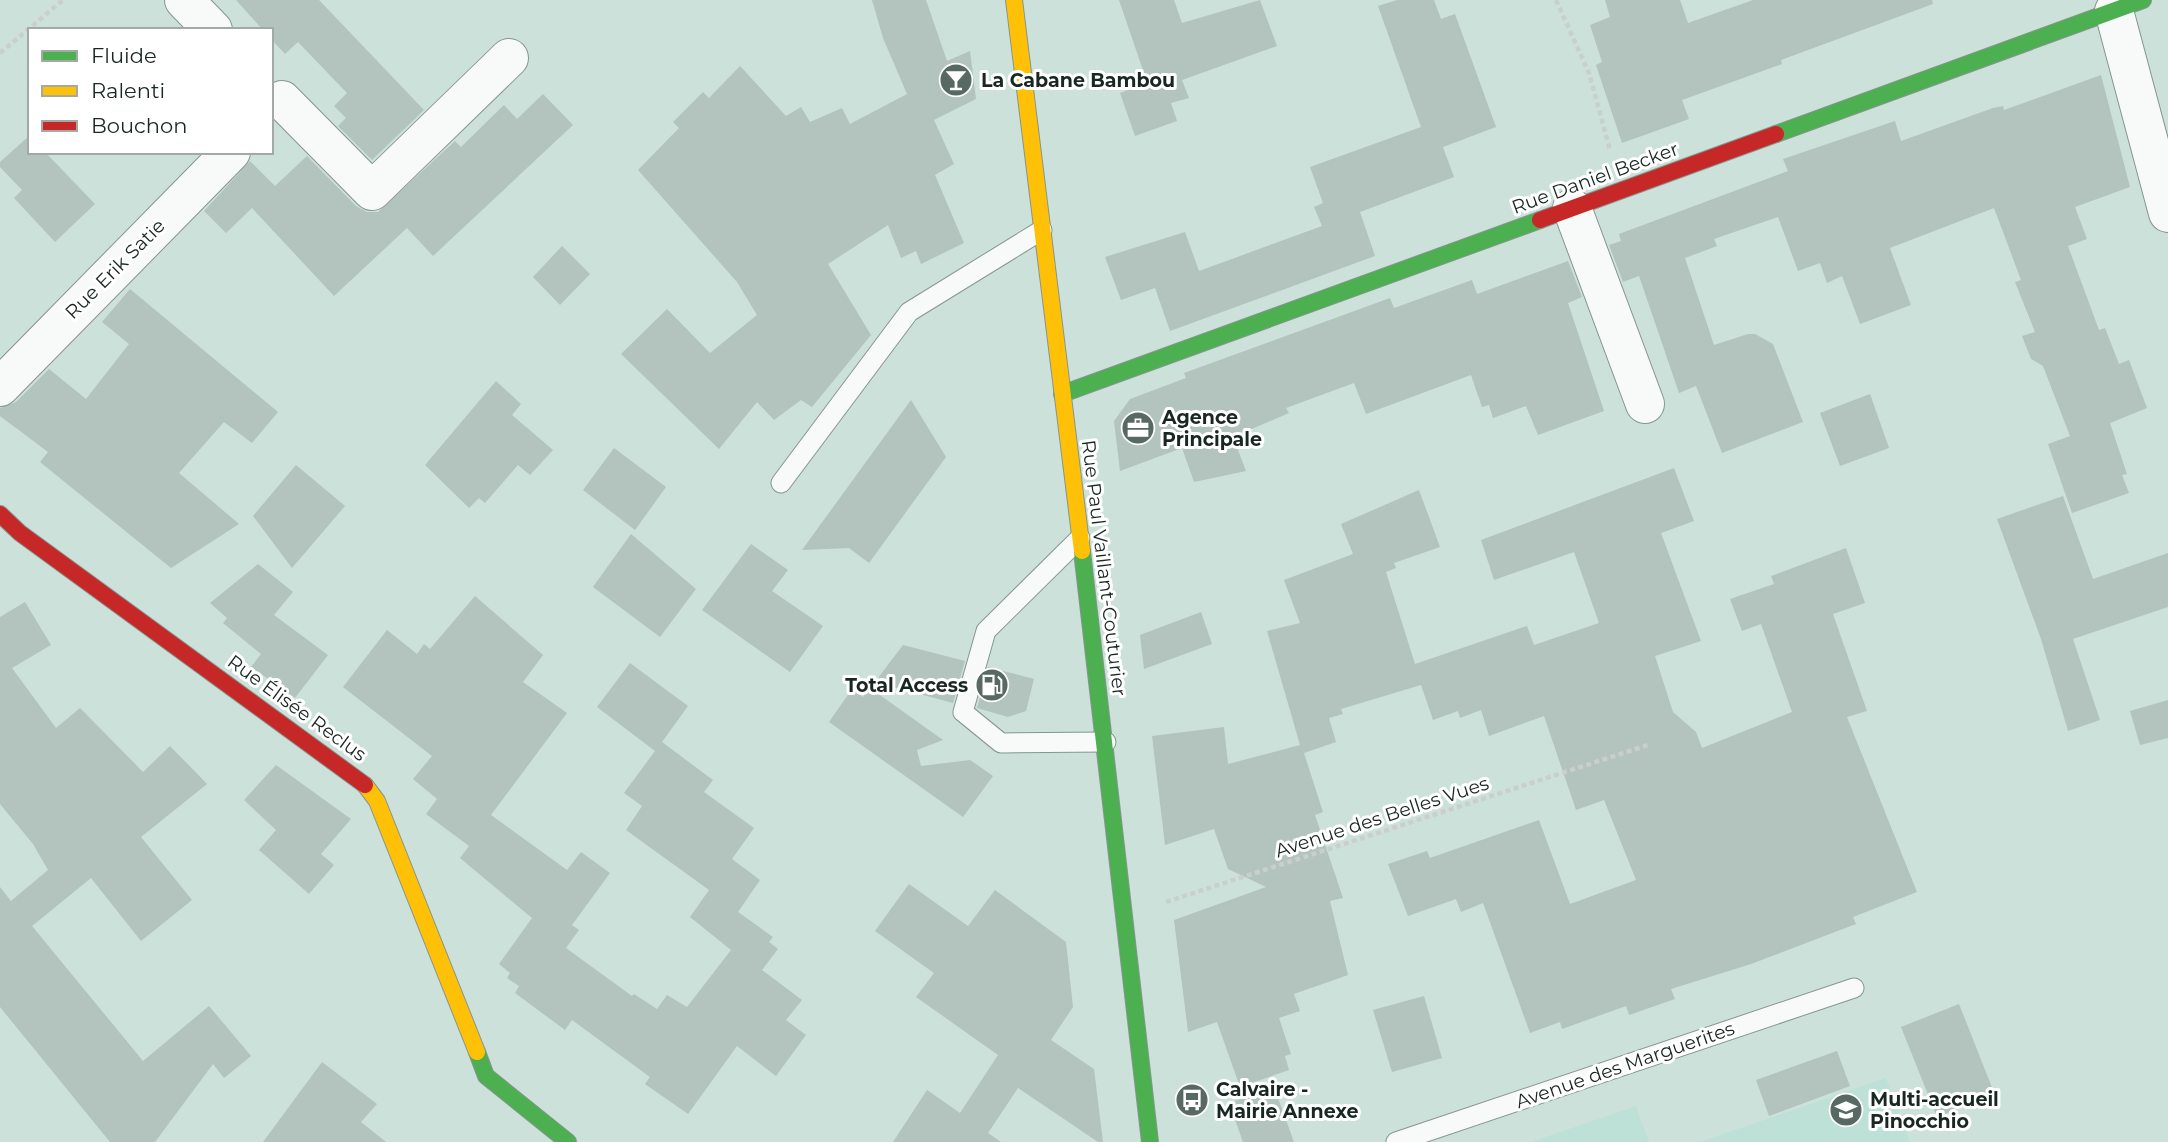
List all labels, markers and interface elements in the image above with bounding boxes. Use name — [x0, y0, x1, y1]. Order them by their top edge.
legend — [28, 28, 273, 154]
text: Fluide — [91, 43, 157, 68]
bar icon: La Cabane Bambou — [937, 61, 975, 99]
place label: La Cabane Bambou — [981, 69, 1175, 92]
text: Ralenti — [91, 78, 165, 103]
text: Bouchon — [91, 113, 187, 138]
street label: Rue Daniel Becker — [1508, 137, 1682, 219]
street label: Rue Erik Satie — [60, 214, 170, 324]
place label: Agence Principale — [1161, 406, 1262, 451]
office icon: Agence Principale — [1119, 409, 1157, 447]
street label: Rue Paul Vaillant-Couturier — [1077, 439, 1131, 697]
street label: Rue Élisée Reclus — [223, 650, 371, 766]
fuel station icon: Total Access — [973, 666, 1011, 704]
place label: Total Access — [845, 674, 968, 697]
street label: Avenue des Belles Vues — [1272, 772, 1492, 862]
street label: Avenue des Marguerites — [1513, 1017, 1737, 1113]
place label: Calvaire - Mairie Annexe — [1216, 1078, 1358, 1123]
bus stop icon: Calvaire - Mairie Annexe — [1173, 1081, 1211, 1119]
place label: Multi-accueil Pinocchio — [1870, 1088, 1999, 1133]
school or university icon: Multi-accueil Pinocchio — [1827, 1091, 1865, 1129]

